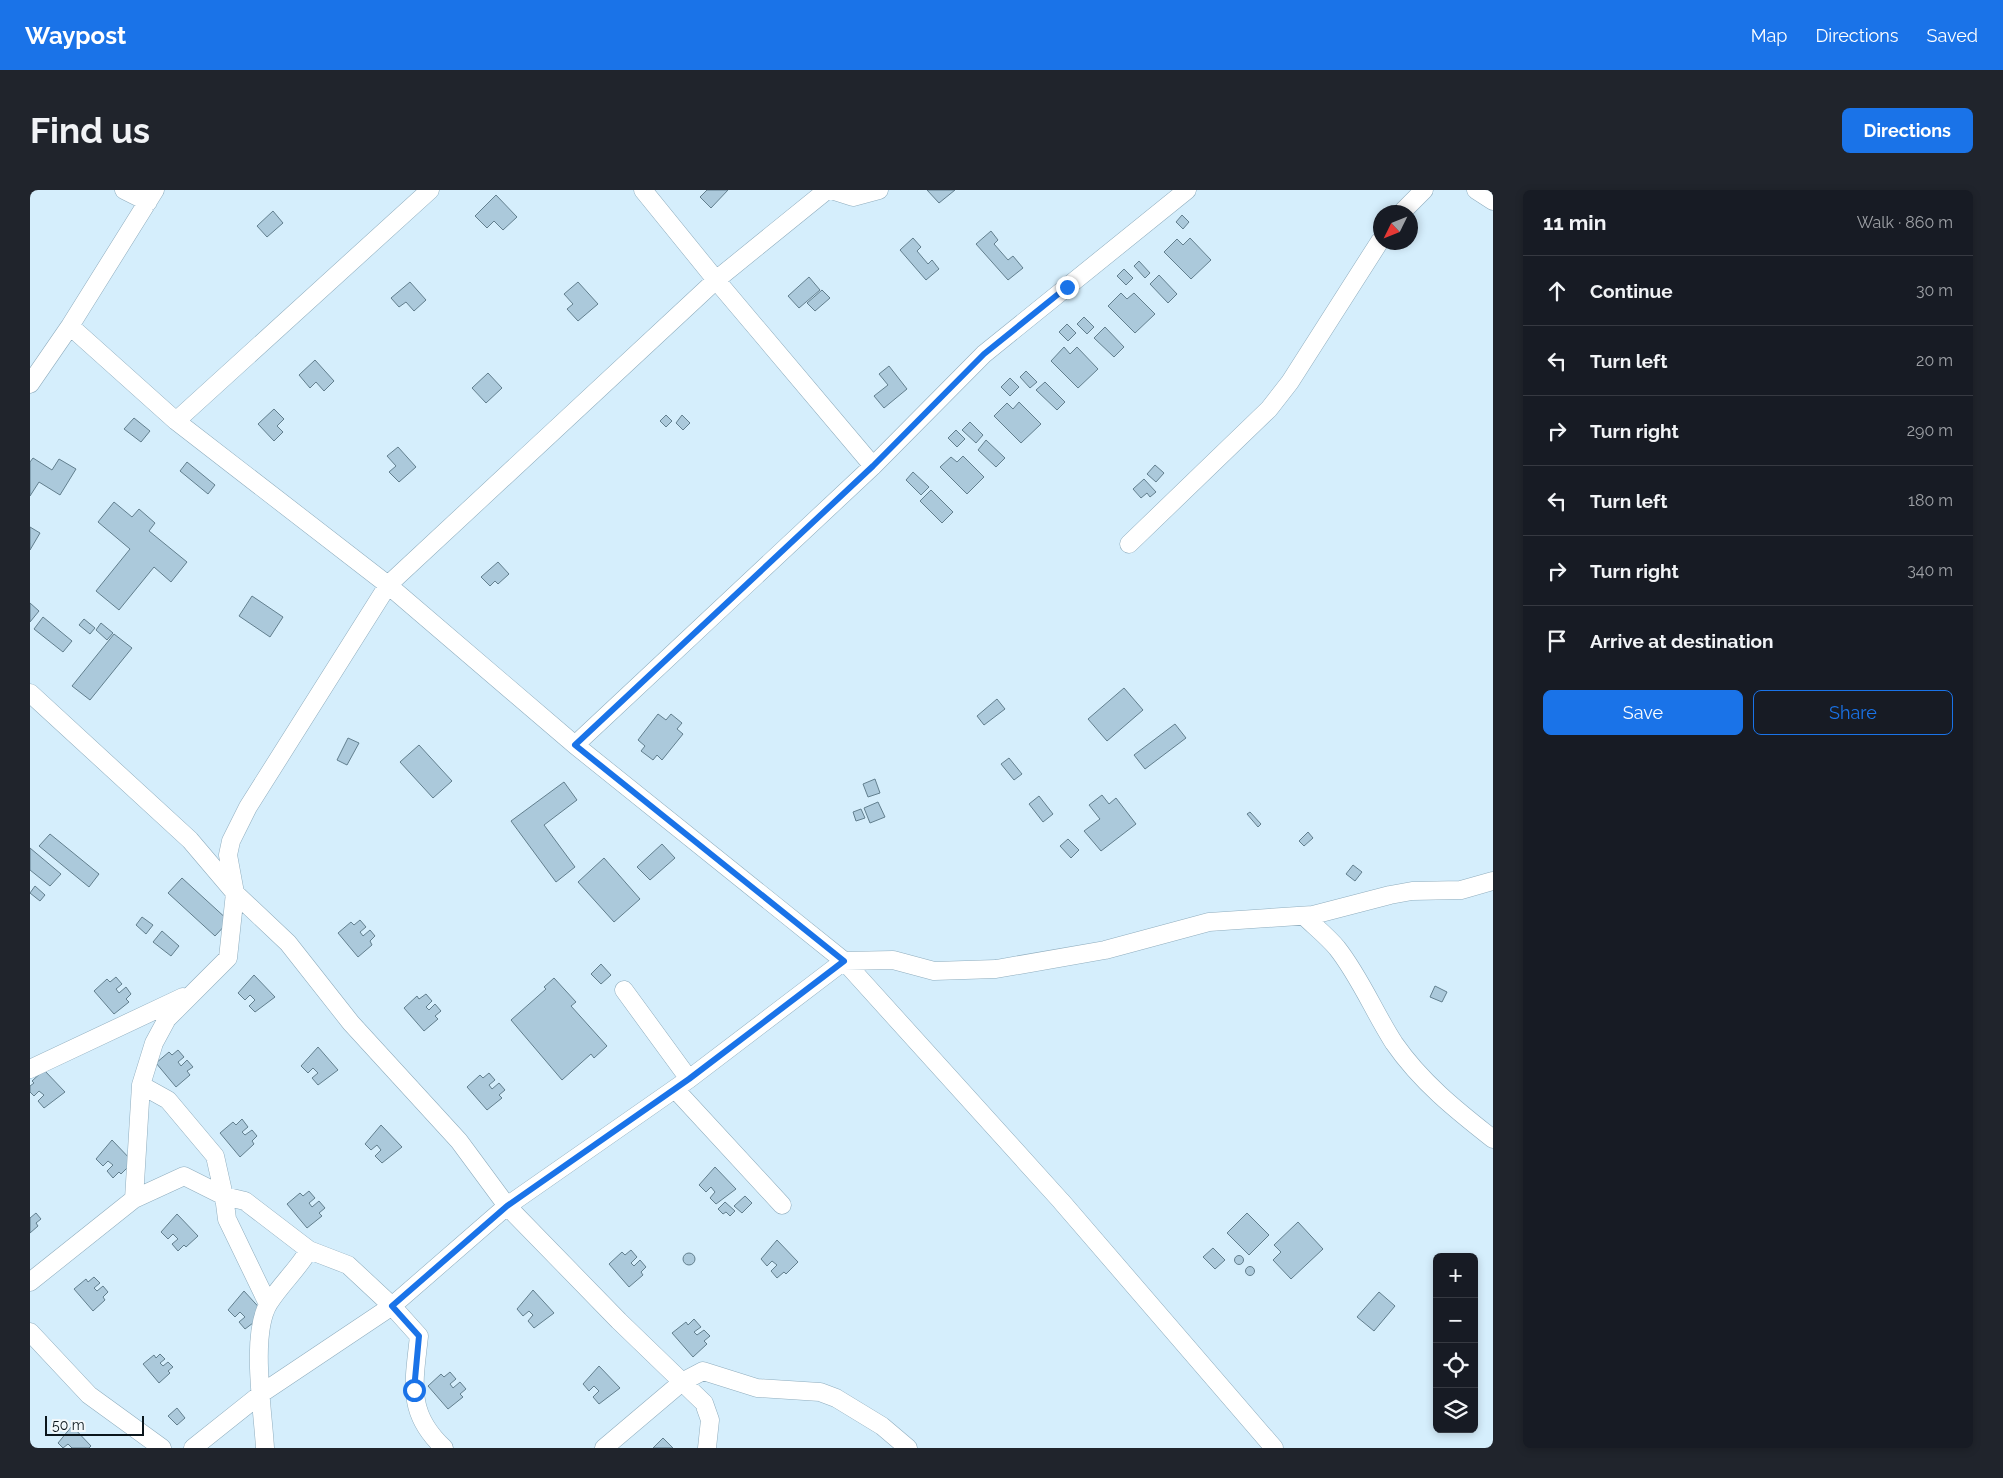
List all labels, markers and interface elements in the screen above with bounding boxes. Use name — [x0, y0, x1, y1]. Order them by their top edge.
text: Waypost — [25, 21, 126, 50]
text: Map — [1751, 25, 1787, 46]
text: Directions — [1815, 25, 1899, 46]
text: Saved — [1927, 25, 1978, 46]
button: Directions — [1842, 108, 1973, 153]
text: Find us — [30, 110, 150, 151]
north arrow — [1373, 205, 1418, 250]
text: 11 min — [1543, 210, 1606, 235]
text: Walk · 860 m — [1857, 213, 1953, 232]
route end — [1056, 276, 1079, 299]
icon: ahead — [1543, 277, 1571, 305]
text: Continue — [1590, 280, 1673, 302]
text: 30 m — [1916, 281, 1953, 300]
icon: left — [1543, 347, 1571, 375]
text: Turn left — [1590, 350, 1667, 372]
text: 20 m — [1916, 351, 1953, 370]
icon: right — [1543, 417, 1571, 445]
text: Turn right — [1590, 420, 1679, 442]
text: 290 m — [1907, 421, 1953, 440]
icon: left — [1543, 487, 1571, 515]
text: Turn left — [1590, 490, 1667, 512]
text: 180 m — [1908, 491, 1953, 510]
icon: right — [1543, 557, 1571, 585]
text: Turn right — [1590, 560, 1679, 582]
text: 340 m — [1907, 561, 1953, 580]
icon: arrive — [1543, 627, 1571, 655]
text: Arrive at destination — [1590, 630, 1774, 652]
button: Save — [1543, 690, 1743, 735]
button: Share — [1753, 690, 1953, 735]
map controls — [1433, 1253, 1478, 1433]
button: + — [1433, 1253, 1478, 1298]
button: − — [1433, 1298, 1478, 1343]
button: locate — [1433, 1343, 1478, 1388]
route start — [403, 1379, 426, 1402]
button: layers — [1433, 1388, 1478, 1433]
scale bar — [45, 1413, 144, 1436]
text: 50 m — [52, 1417, 85, 1433]

